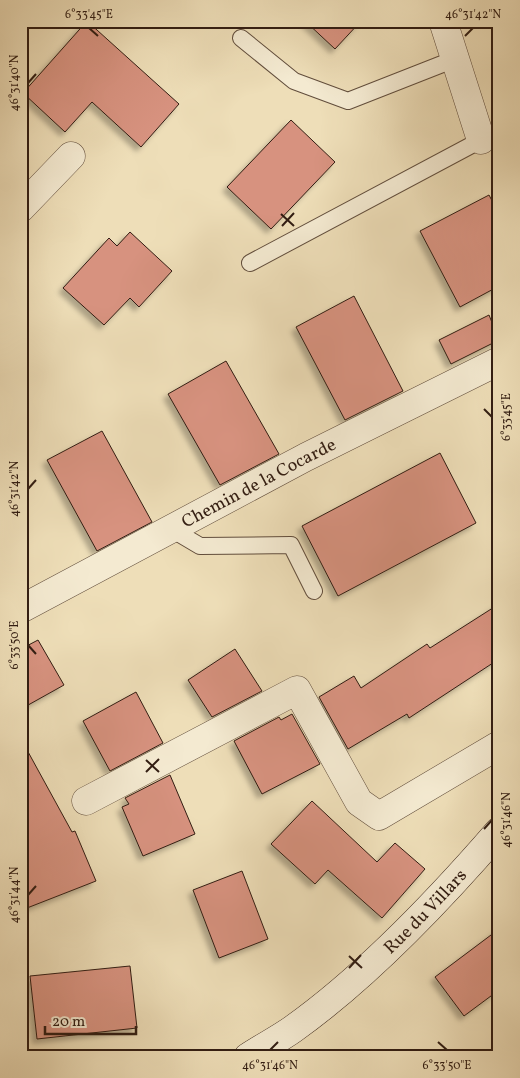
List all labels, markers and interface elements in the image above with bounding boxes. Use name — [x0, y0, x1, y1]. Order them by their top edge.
text: 6°33'45"E — [65, 7, 113, 23]
text: 46°31'42"N — [445, 7, 501, 23]
text: 46°31'40"N — [7, 55, 23, 111]
text: 6°33'45"E — [499, 393, 515, 441]
street label: Chemin de la Cocarde — [177, 433, 341, 535]
text: 46°31'42"N — [7, 461, 23, 517]
text: 6°33'50"E — [7, 621, 23, 670]
text: 46°31'46"N — [499, 792, 515, 848]
street label: Rue du Villars — [379, 864, 473, 961]
text: 46°31'44"N — [7, 866, 23, 923]
scale bar — [45, 1003, 136, 1035]
text: 20 m — [52, 1012, 85, 1033]
text: 46°31'46"N — [242, 1058, 298, 1074]
text: 6°33'50"E — [423, 1058, 472, 1074]

